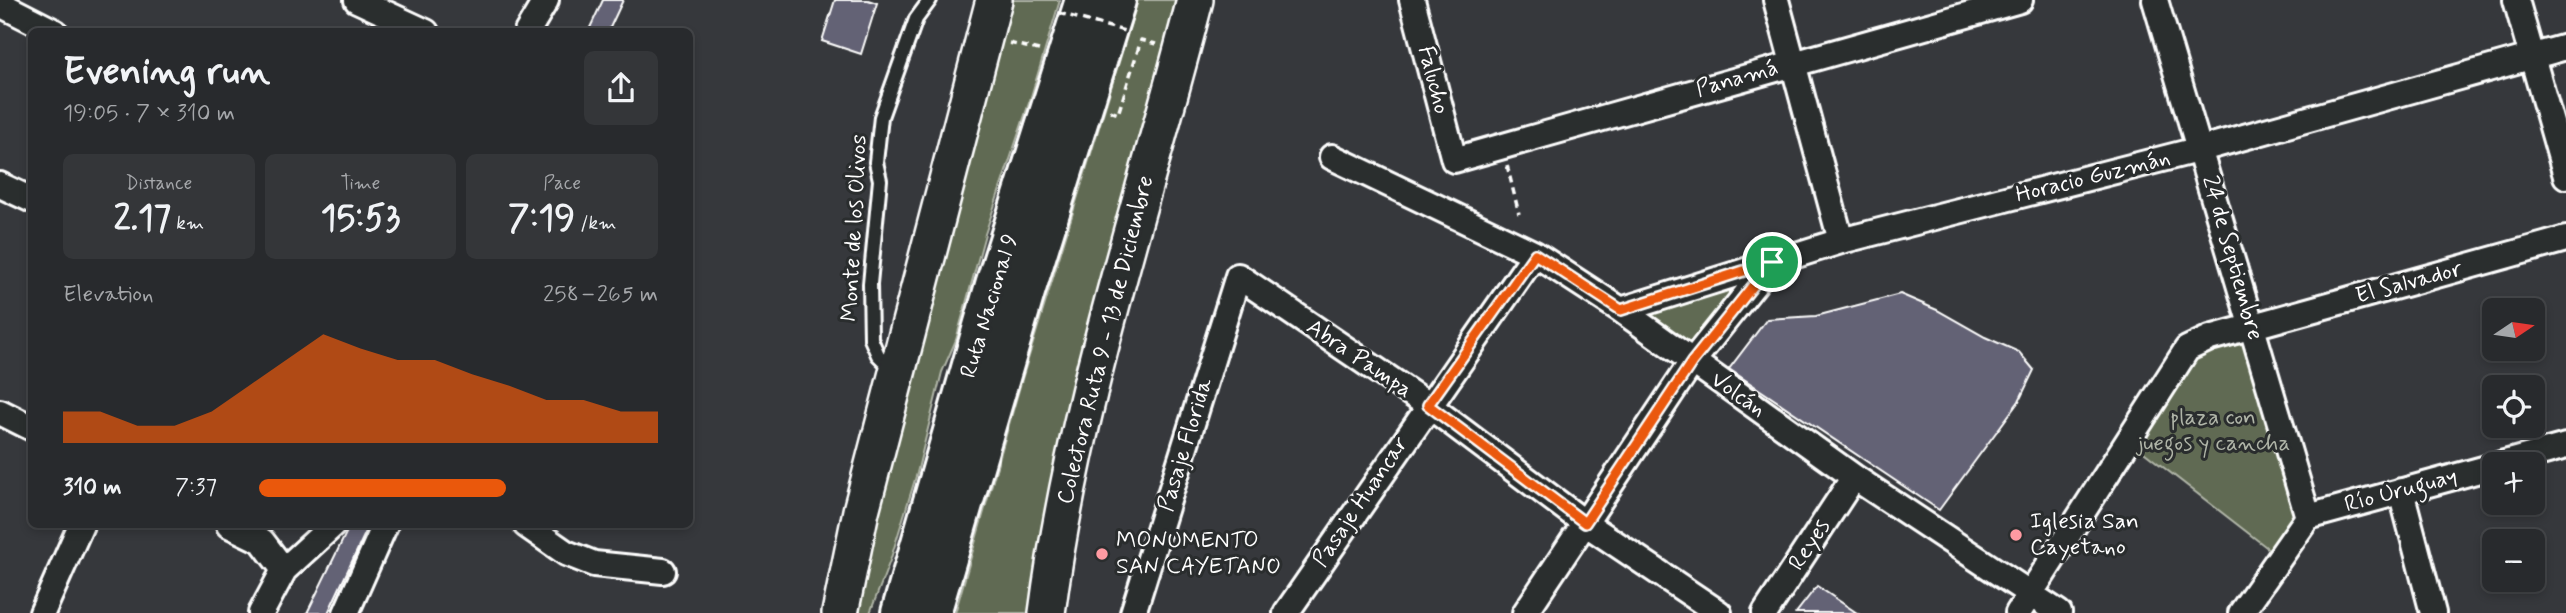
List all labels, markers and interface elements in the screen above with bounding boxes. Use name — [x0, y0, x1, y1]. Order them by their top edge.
street label: Falucho — [1410, 43, 1456, 117]
text: Evening run — [63, 48, 270, 97]
button: share — [584, 51, 658, 125]
street label: Panamá — [1692, 53, 1782, 105]
text: 19:05 · 7 × 310 m — [63, 99, 235, 129]
street label: Monte de los Olivos — [835, 134, 875, 322]
street label: Horacio Guzmán — [2013, 143, 2173, 211]
text: Distance — [125, 171, 192, 196]
text: Time — [341, 171, 380, 196]
text: Pace — [543, 171, 581, 196]
street label: 24 de Septiembre — [2194, 172, 2270, 344]
street label: Colectora Ruta 9 - 13 de Diciembre — [1051, 173, 1161, 507]
text: 2.17 — [114, 196, 171, 242]
text: 15:53 — [321, 196, 400, 242]
text: 7:19 — [508, 196, 575, 242]
text: km — [171, 211, 204, 236]
text: /km — [575, 211, 616, 236]
street label: Ruta Nacional 9 — [954, 230, 1026, 382]
pin — [1742, 232, 1802, 292]
icon: arrive — [1753, 243, 1791, 281]
street label: El Salvador — [2352, 254, 2466, 312]
text: Elevation — [63, 280, 154, 310]
text: 258–265 m — [543, 280, 658, 310]
north arrow — [2482, 298, 2544, 360]
map controls — [2482, 298, 2545, 592]
street label: Abra Pampa — [1300, 313, 1418, 405]
street label: Volcán — [1704, 365, 1772, 425]
street label: Pasaje Florida — [1151, 374, 1221, 515]
button: locate — [2482, 375, 2545, 438]
park label: plaza con juegos y cancha — [2135, 403, 2290, 461]
street label: Pasaje Huancar — [1306, 430, 1416, 573]
button: + — [2482, 452, 2545, 515]
street label: Río Uruguay — [2341, 462, 2461, 522]
text: 310 m — [63, 473, 122, 503]
text: 7:37 — [175, 473, 217, 503]
place label: Iglesia San Cayetano — [2030, 507, 2139, 563]
street label: Reyes — [1782, 513, 1838, 577]
place label: MONUMENTO SAN CAYETANO — [1116, 526, 1281, 582]
marker: Iglesia San Cayetano — [2008, 527, 2024, 543]
button: − — [2482, 529, 2545, 592]
marker: MONUMENTO SAN CAYETANO — [1094, 546, 1110, 562]

